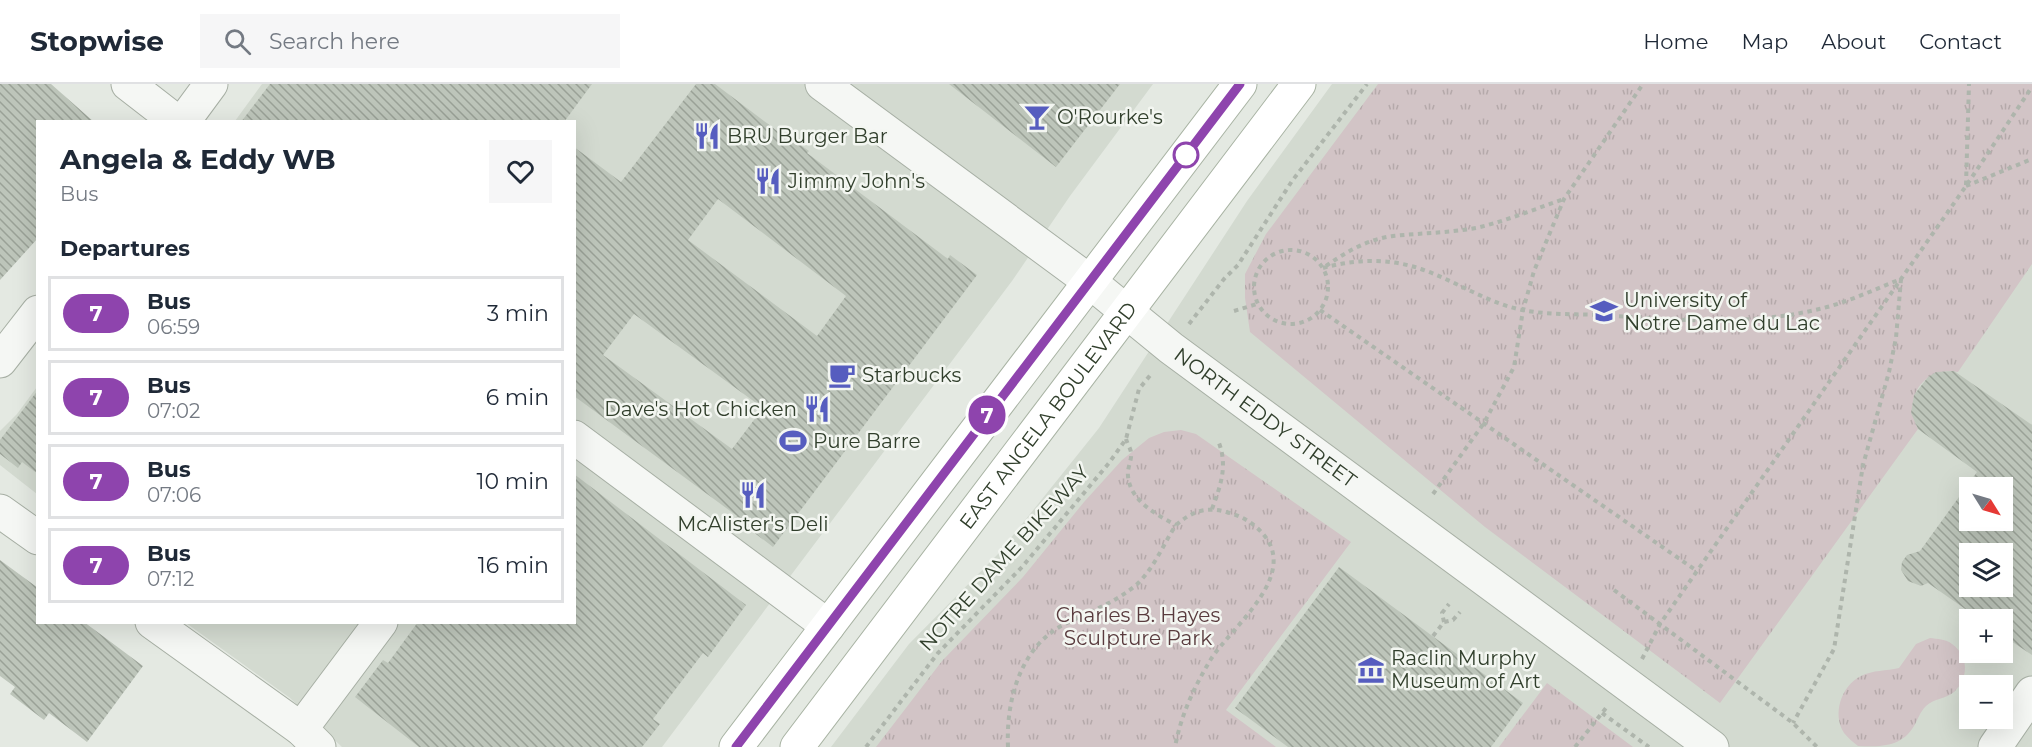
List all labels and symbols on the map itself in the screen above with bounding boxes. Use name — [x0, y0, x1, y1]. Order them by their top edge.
bar icon: O'Rourke's — [1022, 102, 1052, 132]
place label: O'Rourke's — [1057, 105, 1163, 129]
restaurant icon: BRU Burger Bar — [692, 121, 722, 151]
place label: BRU Burger Bar — [727, 124, 888, 148]
unlabelled marker — [1173, 142, 1199, 168]
restaurant icon: Jimmy John's — [753, 166, 783, 196]
place label: Jimmy John's — [787, 169, 925, 193]
place label: University of Notre Dame du Lac — [1624, 288, 1820, 335]
school or university icon: University of Notre Dame du Lac — [1589, 296, 1619, 326]
street label: EAST ANGELA BOULEVARD — [954, 297, 1142, 534]
street label: NORTH EDDY STREET — [1170, 343, 1362, 493]
cafe icon: Starbucks — [827, 360, 857, 390]
place label: Starbucks — [862, 363, 961, 387]
restaurant icon: Dave's Hot Chicken — [802, 394, 832, 424]
line badge: 7 — [968, 396, 1006, 434]
place label: Dave's Hot Chicken — [604, 397, 797, 421]
sports icon: Pure Barre — [778, 426, 808, 456]
place label: Pure Barre — [813, 429, 920, 453]
street label: NOTRE DAME BIKEWAY — [914, 460, 1094, 656]
north arrow — [1959, 477, 2013, 531]
restaurant icon: McAlister's Deli — [738, 480, 768, 510]
place label: McAlister's Deli — [677, 512, 829, 536]
park label: Charles B. Hayes Sculpture Park — [1056, 603, 1220, 650]
place label: Raclin Murphy Museum of Art — [1391, 646, 1541, 693]
museum icon: Raclin Murphy Museum of Art — [1356, 655, 1386, 685]

